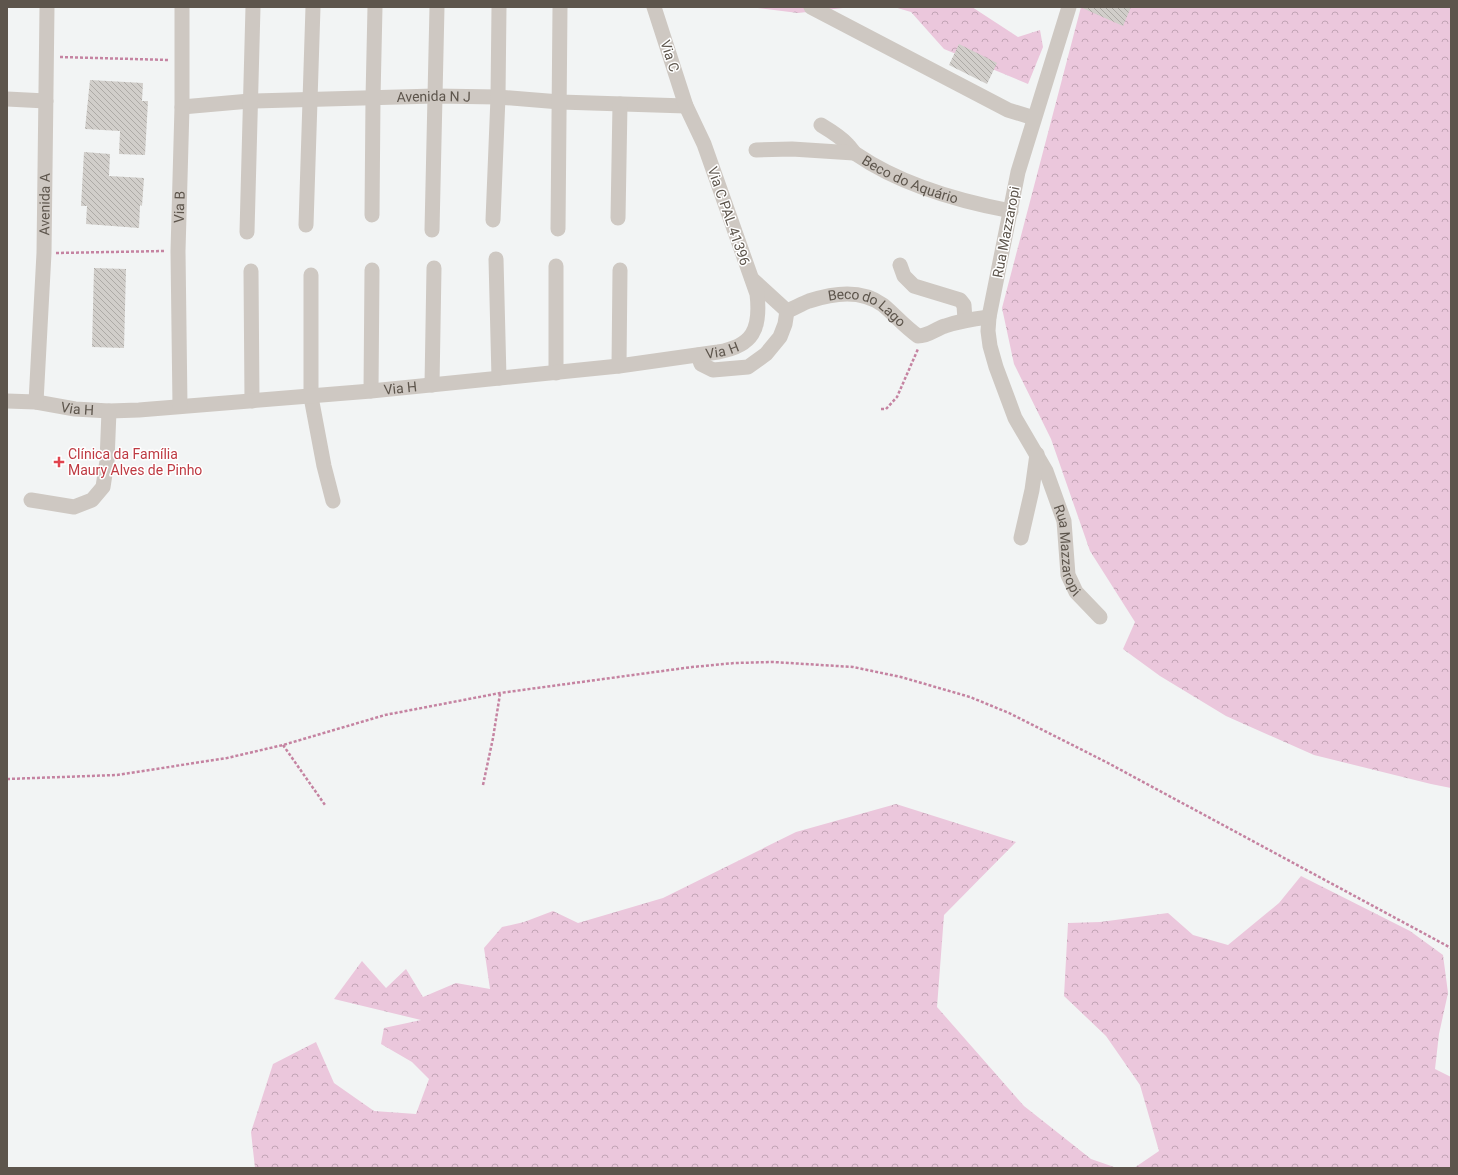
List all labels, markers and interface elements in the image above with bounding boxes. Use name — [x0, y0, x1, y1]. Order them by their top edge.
street label: Via C — [657, 38, 683, 74]
street label: Avenida N J — [396, 88, 471, 105]
street label: Beco do Aquário — [859, 152, 960, 207]
street label: Via C PAL 41396 — [705, 165, 753, 268]
street label: Avenida A — [36, 173, 53, 235]
street label: Rua Mazzaropi — [989, 185, 1023, 279]
street label: Via B — [171, 191, 188, 223]
street label: Beco do Lago — [827, 286, 909, 330]
street label: Via H — [705, 339, 741, 362]
street label: Via H — [383, 378, 418, 398]
street label: Via H — [59, 399, 95, 418]
place label: Clínica da Família Maury Alves de Pinho — [68, 446, 202, 478]
marker: Clínica da Família Maury Alves de Pinho — [53, 456, 65, 468]
street label: Rua Mazzaropi — [1051, 502, 1084, 600]

